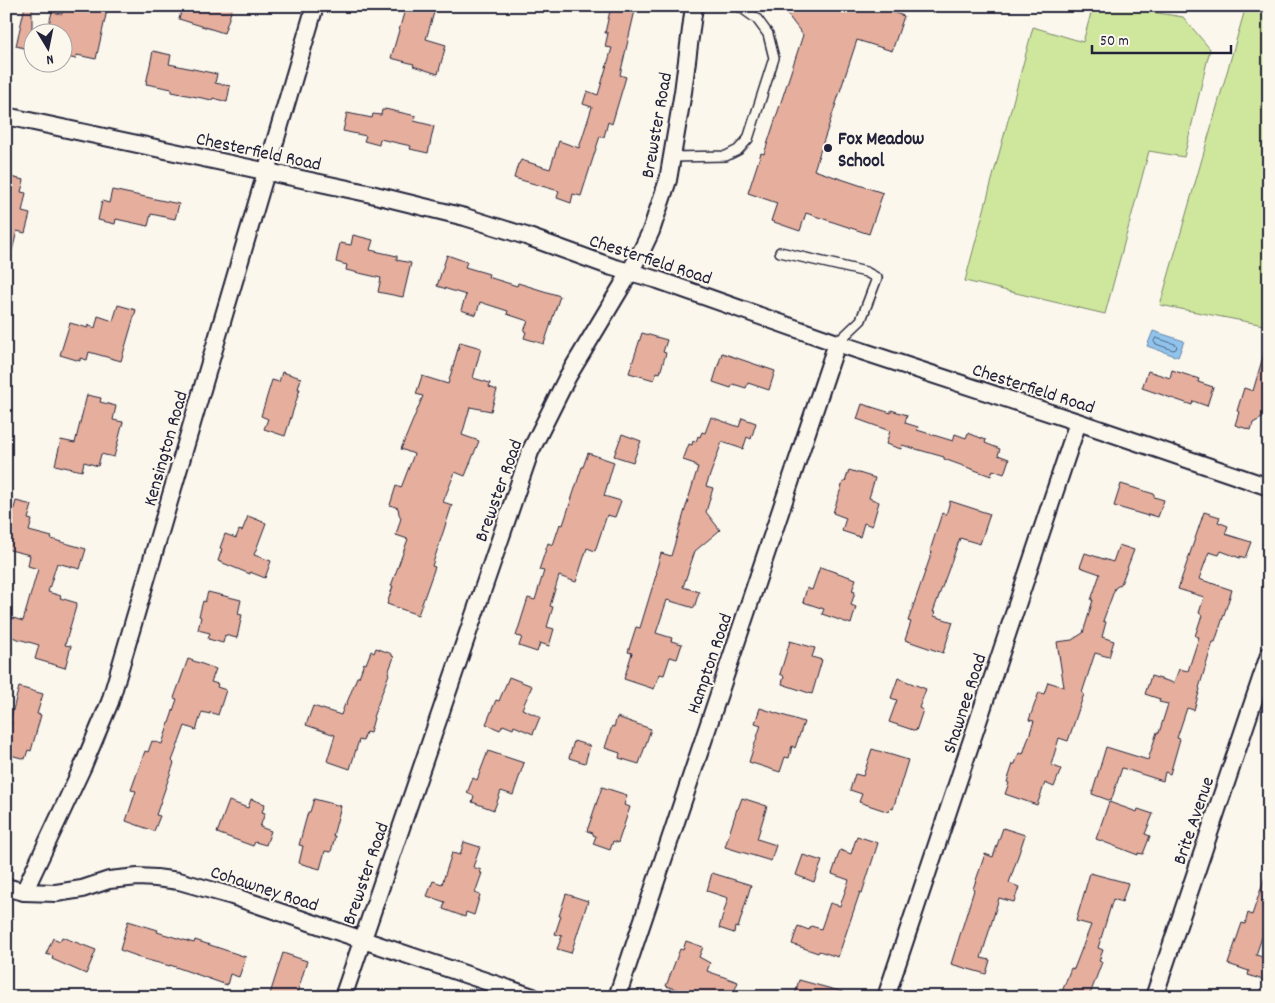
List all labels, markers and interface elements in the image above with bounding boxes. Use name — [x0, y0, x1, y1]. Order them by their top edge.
north arrow — [22, 22, 72, 72]
scale bar — [1092, 22, 1231, 54]
text: 50 m — [1100, 31, 1129, 53]
text: N — [45, 48, 55, 69]
street label: Brewster Road — [636, 71, 681, 181]
street label: Chesterfield Road — [193, 127, 323, 180]
place label: Fox Meadow School — [838, 127, 924, 176]
marker: Fox Meadow School — [822, 142, 834, 154]
street label: Chesterfield Road — [585, 229, 715, 294]
street label: Chesterfield Road — [968, 358, 1098, 423]
street label: Kensington Road — [138, 388, 197, 510]
street label: Brewster Road — [469, 436, 531, 546]
street label: Hampton Road — [682, 610, 741, 718]
street label: Shawnee Road — [937, 651, 995, 758]
street label: Brite Avenue — [1168, 774, 1223, 869]
street label: Brewster Road — [337, 819, 397, 929]
street label: Cohawney Road — [206, 860, 322, 921]

